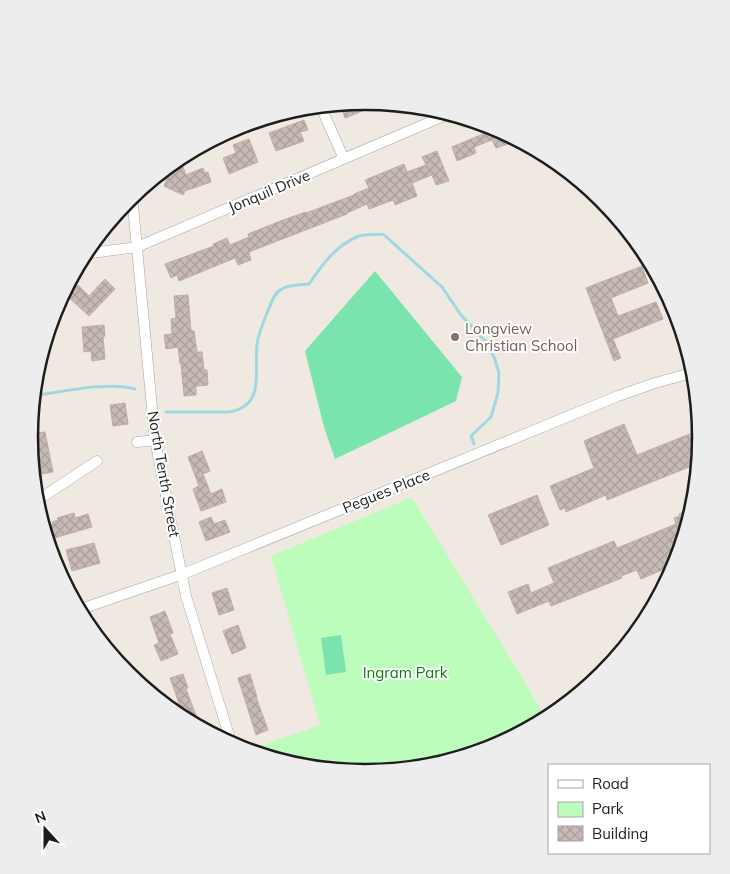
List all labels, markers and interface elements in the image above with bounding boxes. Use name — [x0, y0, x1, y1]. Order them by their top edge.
street label: Jonquil Drive — [225, 165, 313, 217]
place label: Longview Christian School — [465, 319, 577, 355]
marker: Longview Christian School — [449, 331, 461, 343]
street label: North Tenth Street — [144, 409, 184, 539]
street label: Pegues Place — [340, 465, 432, 517]
park label: Ingram Park — [363, 663, 448, 682]
legend — [548, 764, 710, 854]
text: Road — [592, 774, 629, 793]
text: Park — [592, 799, 624, 818]
north arrow — [20, 804, 70, 854]
text: N — [32, 807, 49, 827]
text: Building — [592, 824, 648, 843]

